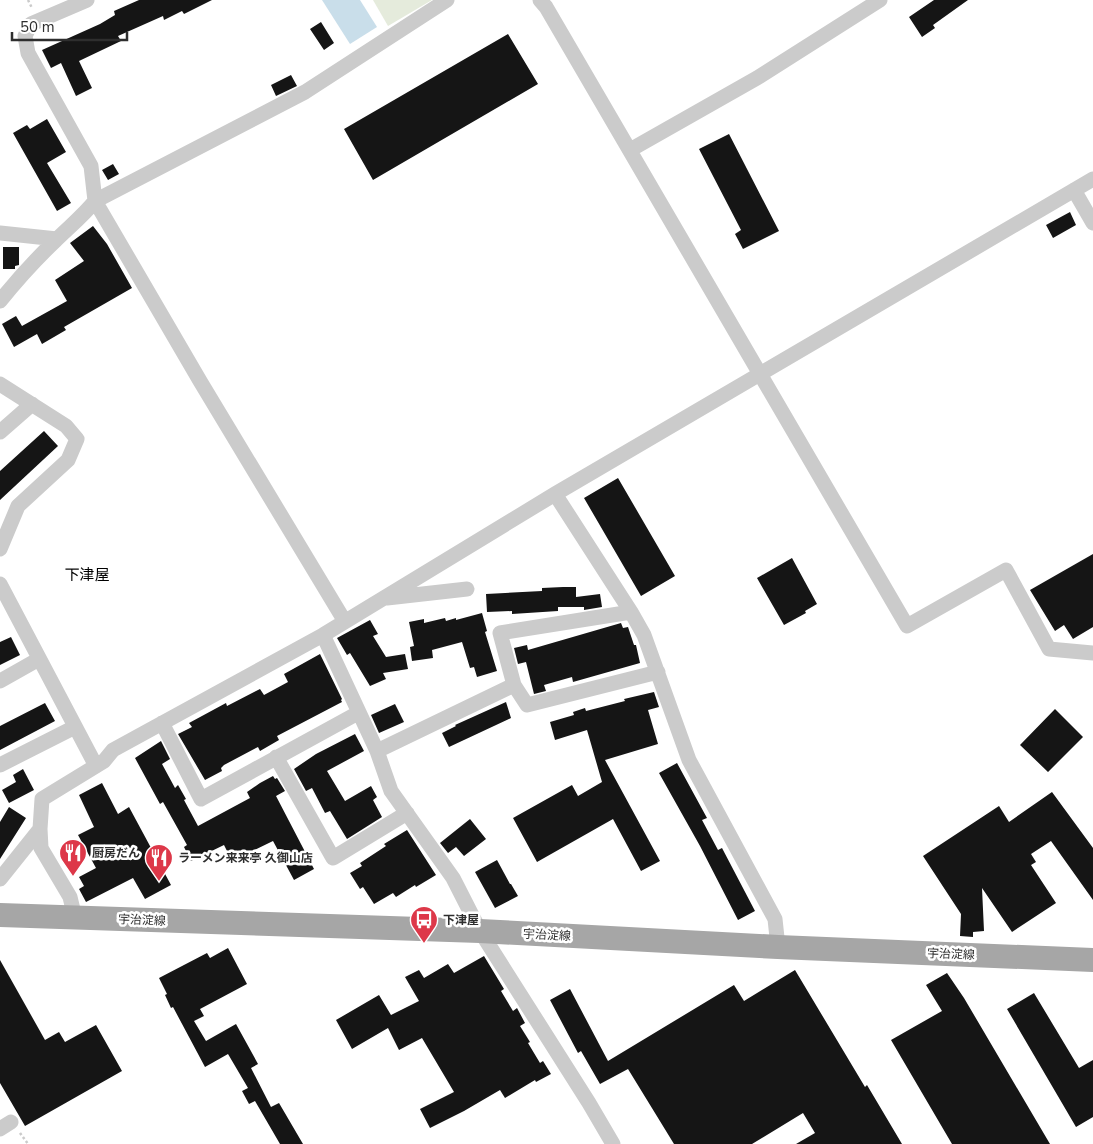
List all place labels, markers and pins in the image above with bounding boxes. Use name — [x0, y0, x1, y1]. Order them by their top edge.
restaurant icon: 厨房だん — [58, 838, 88, 877]
restaurant icon: ラーメン来来亭 久御山店 — [144, 843, 174, 882]
place label: 厨房だん — [92, 845, 140, 861]
place label: ラーメン来来亭 久御山店 — [178, 850, 313, 866]
bus stop icon: 下津屋 — [409, 905, 439, 944]
place label: 下津屋 — [443, 912, 479, 928]

